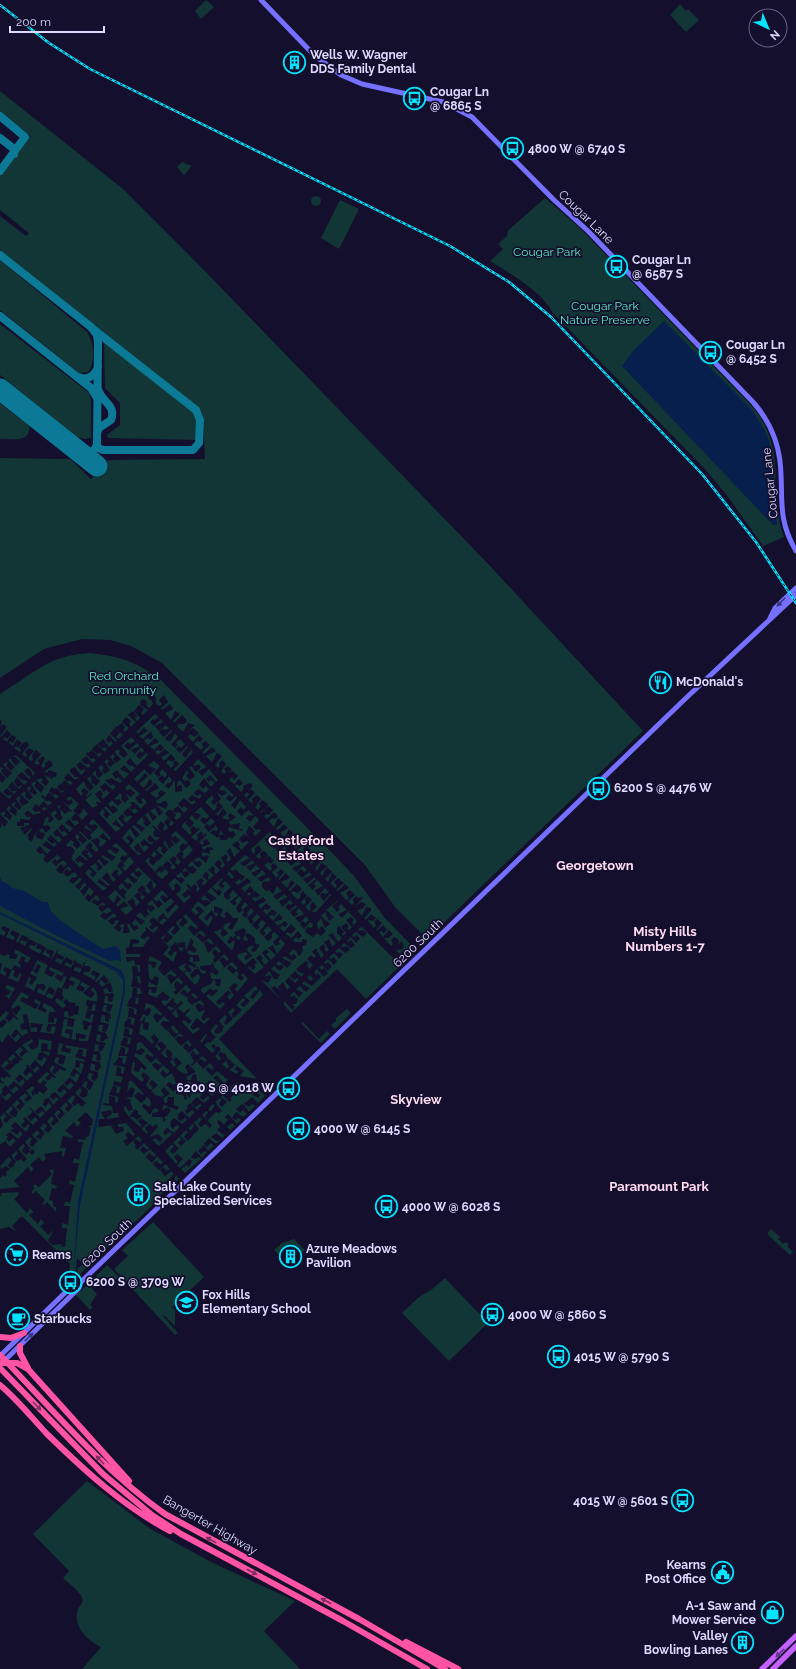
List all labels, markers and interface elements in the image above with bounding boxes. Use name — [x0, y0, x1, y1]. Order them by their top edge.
scale bar — [10, 8, 104, 34]
north arrow — [748, 8, 788, 48]
text: 200 m — [16, 15, 51, 29]
text: N — [767, 27, 782, 42]
place label: Wells W. Wagner DDS Family Dental — [310, 48, 416, 76]
building icon: Wells W. Wagner DDS Family Dental — [282, 49, 308, 75]
place label: Cougar Ln @ 6865 S — [430, 85, 489, 113]
bus stop icon: Cougar Ln @ 6865 S — [401, 86, 427, 112]
bus stop icon: 4800 W @ 6740 S — [499, 136, 525, 162]
place label: 4800 W @ 6740 S — [528, 142, 625, 156]
street label: Cougar Lane — [556, 187, 616, 247]
park label: Cougar Park — [513, 245, 582, 259]
place label: Cougar Ln @ 6587 S — [632, 253, 691, 281]
bus stop icon: Cougar Ln @ 6587 S — [604, 254, 630, 280]
park label: Cougar Park Nature Preserve — [560, 299, 650, 327]
place label: Cougar Ln @ 6452 S — [726, 338, 785, 366]
bus stop icon: Cougar Ln @ 6452 S — [698, 339, 724, 365]
street label: Cougar Lane — [759, 447, 781, 519]
one-way arrow — [776, 597, 786, 607]
park label: Red Orchard Community — [89, 669, 159, 697]
restaurant icon: McDonald's — [647, 669, 673, 695]
place label: McDonald's — [676, 675, 743, 689]
bus stop icon: 6200 S @ 4476 W — [586, 775, 612, 801]
place label: 6200 S @ 4476 W — [614, 781, 712, 795]
district label: Castleford Estates — [268, 833, 334, 863]
district label: Georgetown — [556, 858, 634, 873]
street label: 6200 South — [390, 916, 446, 970]
district label: Misty Hills Numbers 1-7 — [625, 924, 705, 954]
bus stop icon: 6200 S @ 4018 W — [276, 1075, 302, 1101]
place label: 6200 S @ 4018 W — [177, 1081, 274, 1095]
district label: Skyview — [390, 1092, 442, 1107]
bus stop icon: 4000 W @ 6145 S — [286, 1116, 312, 1142]
place label: 4000 W @ 6145 S — [314, 1122, 410, 1136]
district label: Paramount Park — [609, 1179, 710, 1194]
place label: Salt Lake County Specialized Services — [154, 1180, 272, 1208]
building icon: Salt Lake County Specialized Services — [125, 1181, 151, 1207]
bus stop icon: 4000 W @ 6028 S — [374, 1194, 400, 1220]
place label: 4000 W @ 6028 S — [402, 1200, 500, 1214]
street label: 6200 South — [79, 1216, 135, 1270]
supermarket icon: Reams — [4, 1242, 30, 1268]
place label: Azure Meadows Pavilion — [306, 1242, 397, 1270]
building icon: Azure Meadows Pavilion — [277, 1243, 303, 1269]
place label: Reams — [32, 1248, 71, 1262]
bus stop icon: 6200 S @ 3709 W — [58, 1269, 84, 1295]
place label: 6200 S @ 3709 W — [86, 1275, 184, 1289]
place label: Fox Hills Elementary School — [202, 1288, 311, 1316]
school or university icon: Fox Hills Elementary School — [174, 1289, 200, 1315]
bus stop icon: 4000 W @ 5860 S — [480, 1302, 506, 1328]
cafe icon: Starbucks — [5, 1306, 31, 1332]
place label: 4000 W @ 5860 S — [508, 1308, 606, 1322]
place label: Starbucks — [34, 1312, 92, 1326]
one-way arrow — [24, 1332, 34, 1342]
bus stop icon: 4015 W @ 5790 S — [545, 1344, 571, 1370]
place label: 4015 W @ 5790 S — [574, 1350, 669, 1364]
one-way arrow — [32, 1401, 41, 1411]
one-way arrow — [95, 1455, 105, 1465]
bus stop icon: 4015 W @ 5601 S — [670, 1488, 696, 1514]
street label: Bangerter Highway — [160, 1492, 260, 1558]
place label: 4015 W @ 5601 S — [573, 1494, 668, 1508]
one-way arrow — [205, 1536, 217, 1543]
place label: Kearns Post Office — [645, 1558, 706, 1586]
public building icon: Kearns Post Office — [709, 1559, 735, 1585]
one-way arrow — [246, 1569, 258, 1576]
one-way arrow — [320, 1598, 331, 1604]
place label: A-1 Saw and Mower Service — [672, 1599, 756, 1627]
shop icon: A-1 Saw and Mower Service — [759, 1600, 785, 1626]
place label: Valley Bowling Lanes — [644, 1629, 728, 1657]
building icon: Valley Bowling Lanes — [730, 1630, 756, 1656]
one-way arrow — [775, 1648, 785, 1658]

